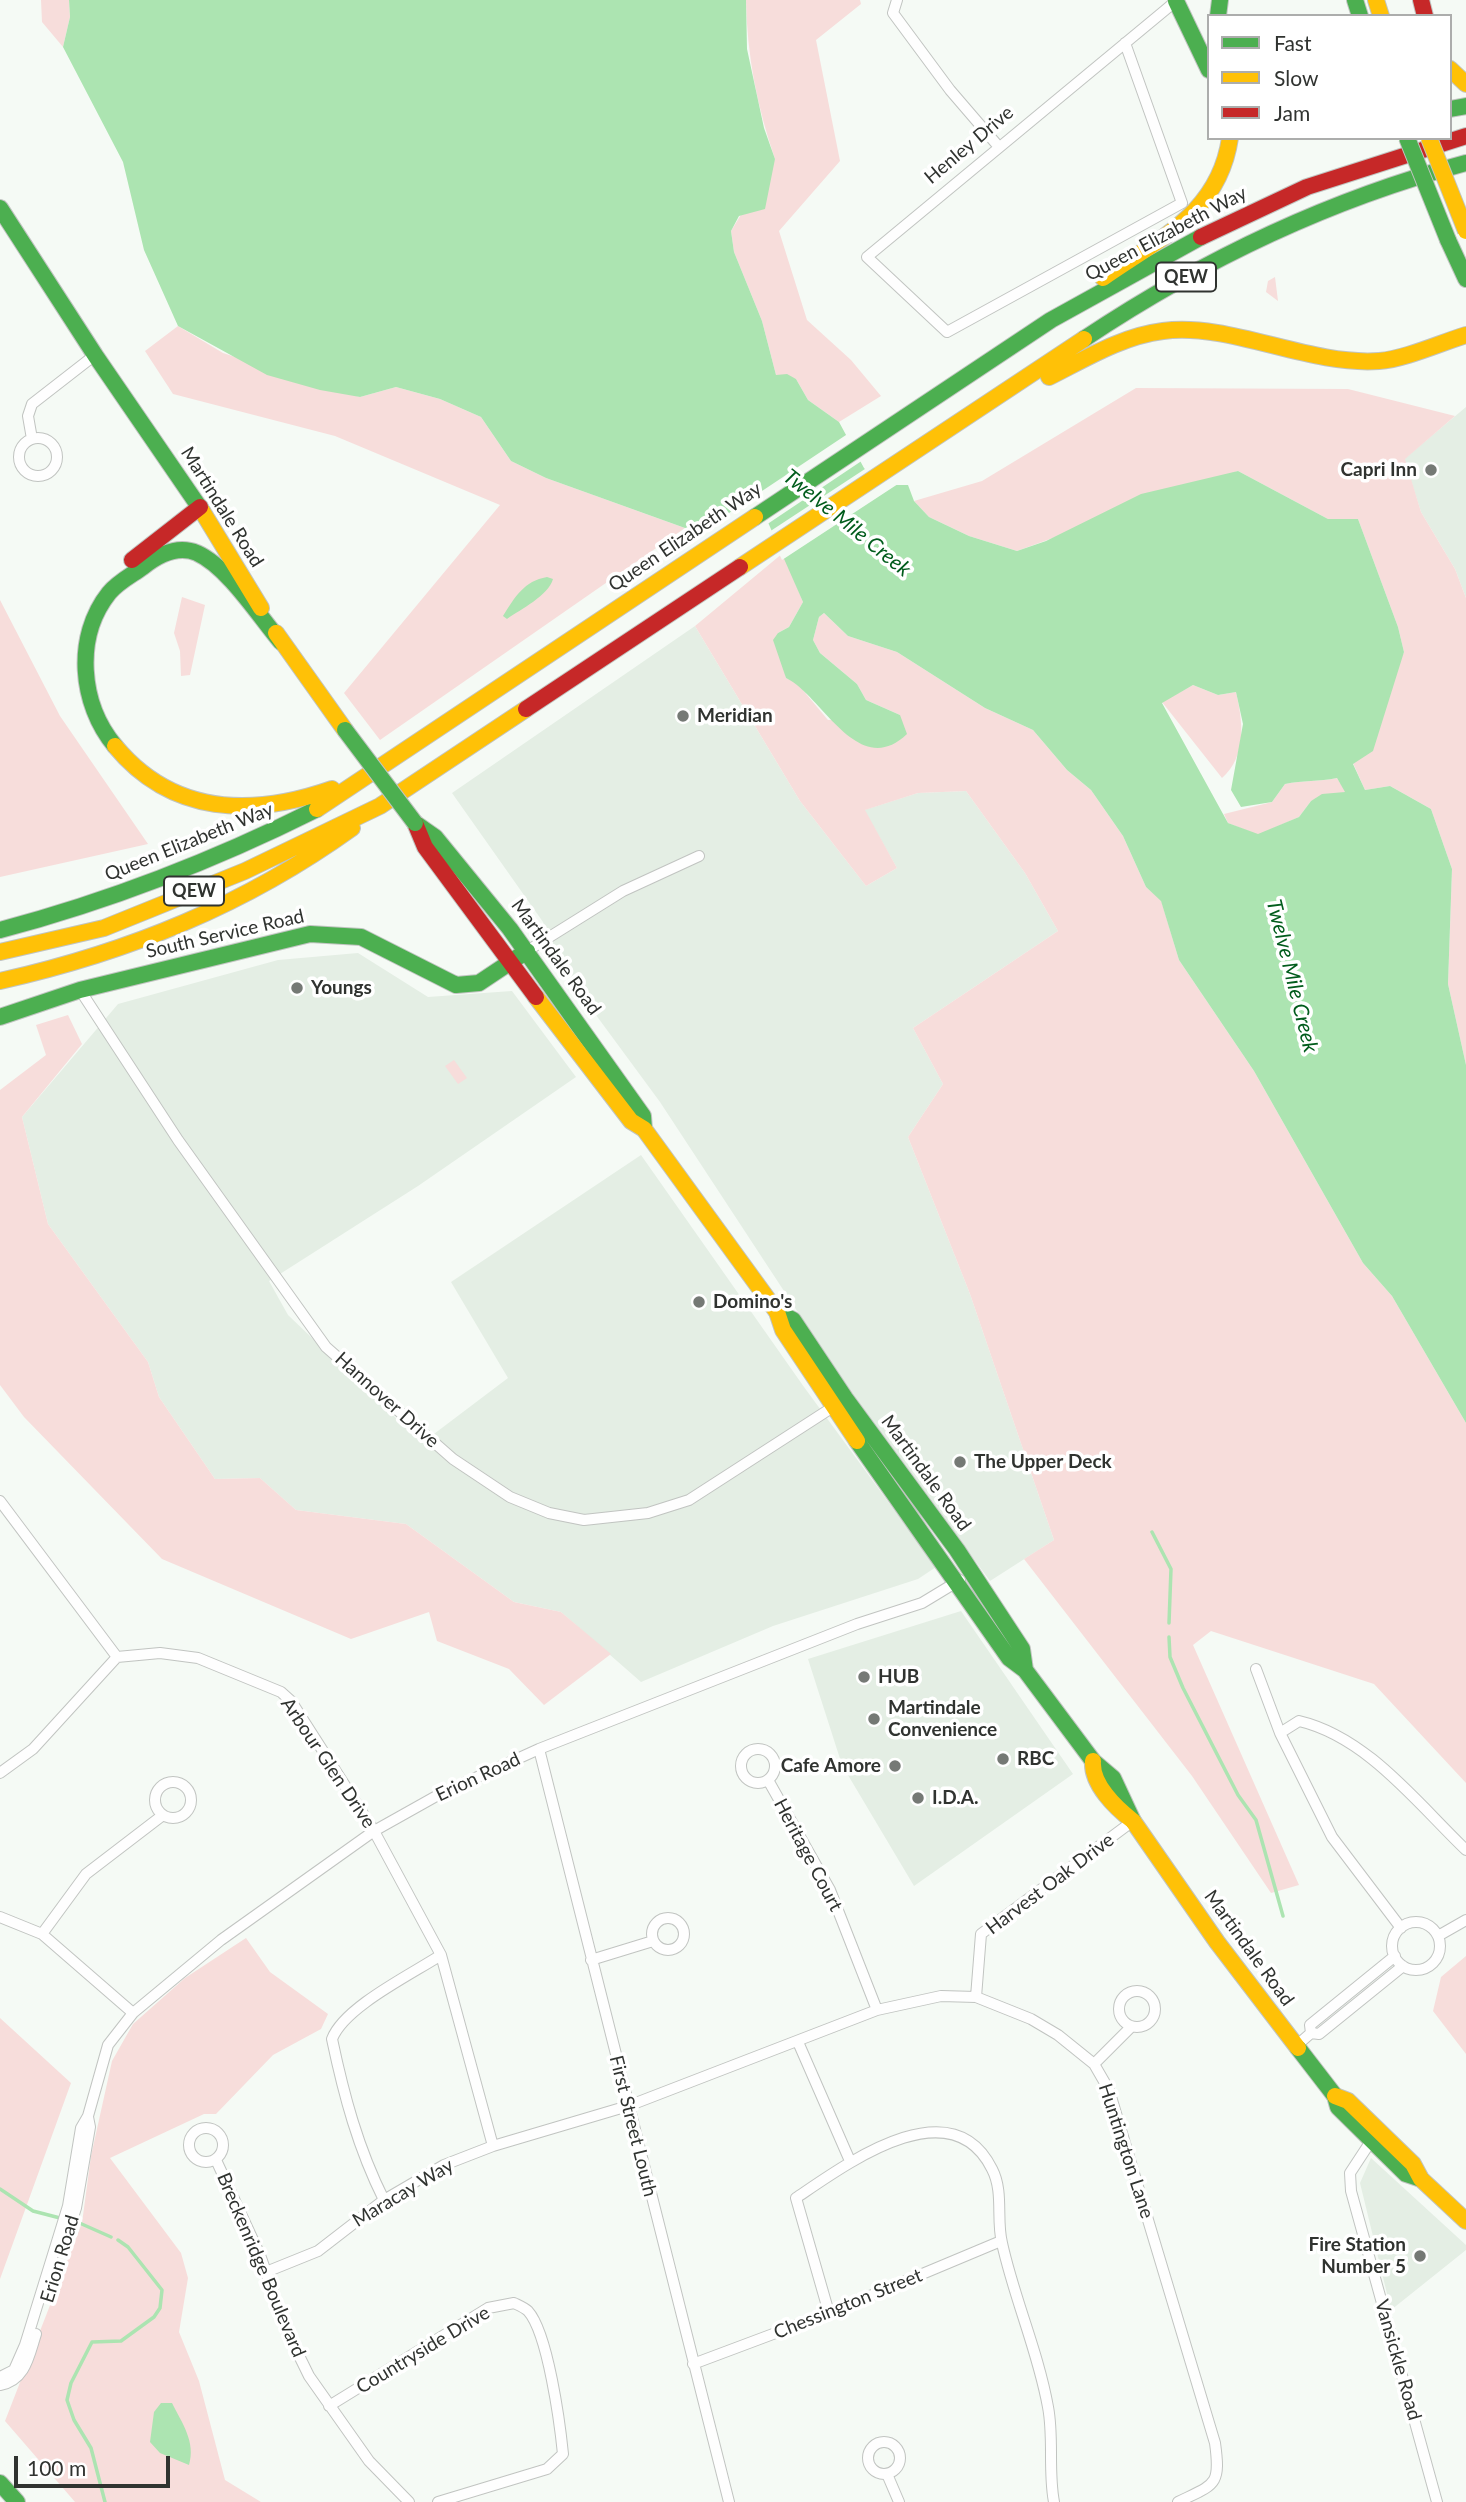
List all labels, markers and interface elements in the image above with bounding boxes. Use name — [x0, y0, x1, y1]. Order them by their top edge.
legend — [1207, 14, 1452, 140]
text: Fast — [1274, 30, 1311, 55]
text: Slow — [1274, 65, 1318, 90]
text: Jam — [1274, 100, 1310, 125]
street label: Henley Drive — [920, 101, 1018, 189]
street label: Queen Elizabeth Way — [1081, 182, 1251, 286]
road number: QEW — [1156, 262, 1216, 292]
street label: Martindale Road — [176, 443, 268, 571]
place label: Capri Inn — [1341, 459, 1417, 481]
marker: Capri Inn — [1423, 462, 1439, 478]
water label: Twelve Mile Creek — [778, 464, 916, 582]
street label: Queen Elizabeth Way — [604, 477, 766, 597]
place label: Meridian — [697, 705, 773, 727]
marker: Meridian — [675, 708, 691, 724]
street label: Queen Elizabeth Way — [101, 798, 277, 886]
road number: QEW — [164, 876, 224, 906]
street label: Martindale Road — [506, 895, 606, 1019]
water label: Twelve Mile Creek — [1261, 897, 1323, 1055]
street label: South Service Road — [144, 905, 306, 963]
place label: Youngs — [311, 977, 372, 999]
marker: Youngs — [289, 980, 305, 996]
place label: Domino's — [713, 1291, 792, 1313]
marker: Domino's — [691, 1294, 707, 1310]
street label: Hannover Drive — [330, 1347, 444, 1453]
street label: Martindale Road — [876, 1411, 976, 1535]
place label: The Upper Deck — [974, 1451, 1112, 1473]
marker: The Upper Deck — [952, 1454, 968, 1470]
place label: HUB — [878, 1666, 919, 1688]
marker: HUB — [856, 1669, 872, 1685]
street label: Arbour Glen Drive — [276, 1693, 380, 1833]
place label: Martindale Convenience — [888, 1697, 997, 1741]
marker: Martindale Convenience — [866, 1711, 882, 1727]
street label: Erion Road — [432, 1748, 524, 1806]
place label: RBC — [1017, 1748, 1054, 1770]
marker: RBC — [995, 1751, 1011, 1767]
place label: Cafe Amore — [781, 1755, 881, 1777]
marker: Cafe Amore — [887, 1758, 903, 1774]
place label: I.D.A. — [932, 1787, 978, 1809]
marker: I.D.A. — [910, 1790, 926, 1806]
street label: Heritage Court — [769, 1795, 847, 1915]
street label: Harvest Oak Drive — [982, 1828, 1118, 1940]
street label: Martindale Road — [1199, 1886, 1299, 2010]
street label: First Street Louth — [604, 2053, 662, 2199]
street label: Huntington Lane — [1093, 2081, 1159, 2221]
street label: Maracay Way — [348, 2154, 458, 2232]
street label: Breckenridge Boulevard — [212, 2169, 310, 2361]
street label: Erion Road — [36, 2212, 84, 2306]
place label: Fire Station Number 5 — [1308, 2234, 1406, 2278]
marker: Fire Station Number 5 — [1412, 2248, 1428, 2264]
street label: Chessington Street — [771, 2264, 925, 2344]
street label: Vansickle Road — [1370, 2297, 1426, 2423]
street label: Countryside Drive — [352, 2301, 494, 2399]
scale bar — [18, 2442, 173, 2486]
text: 100 m — [27, 2455, 86, 2480]

